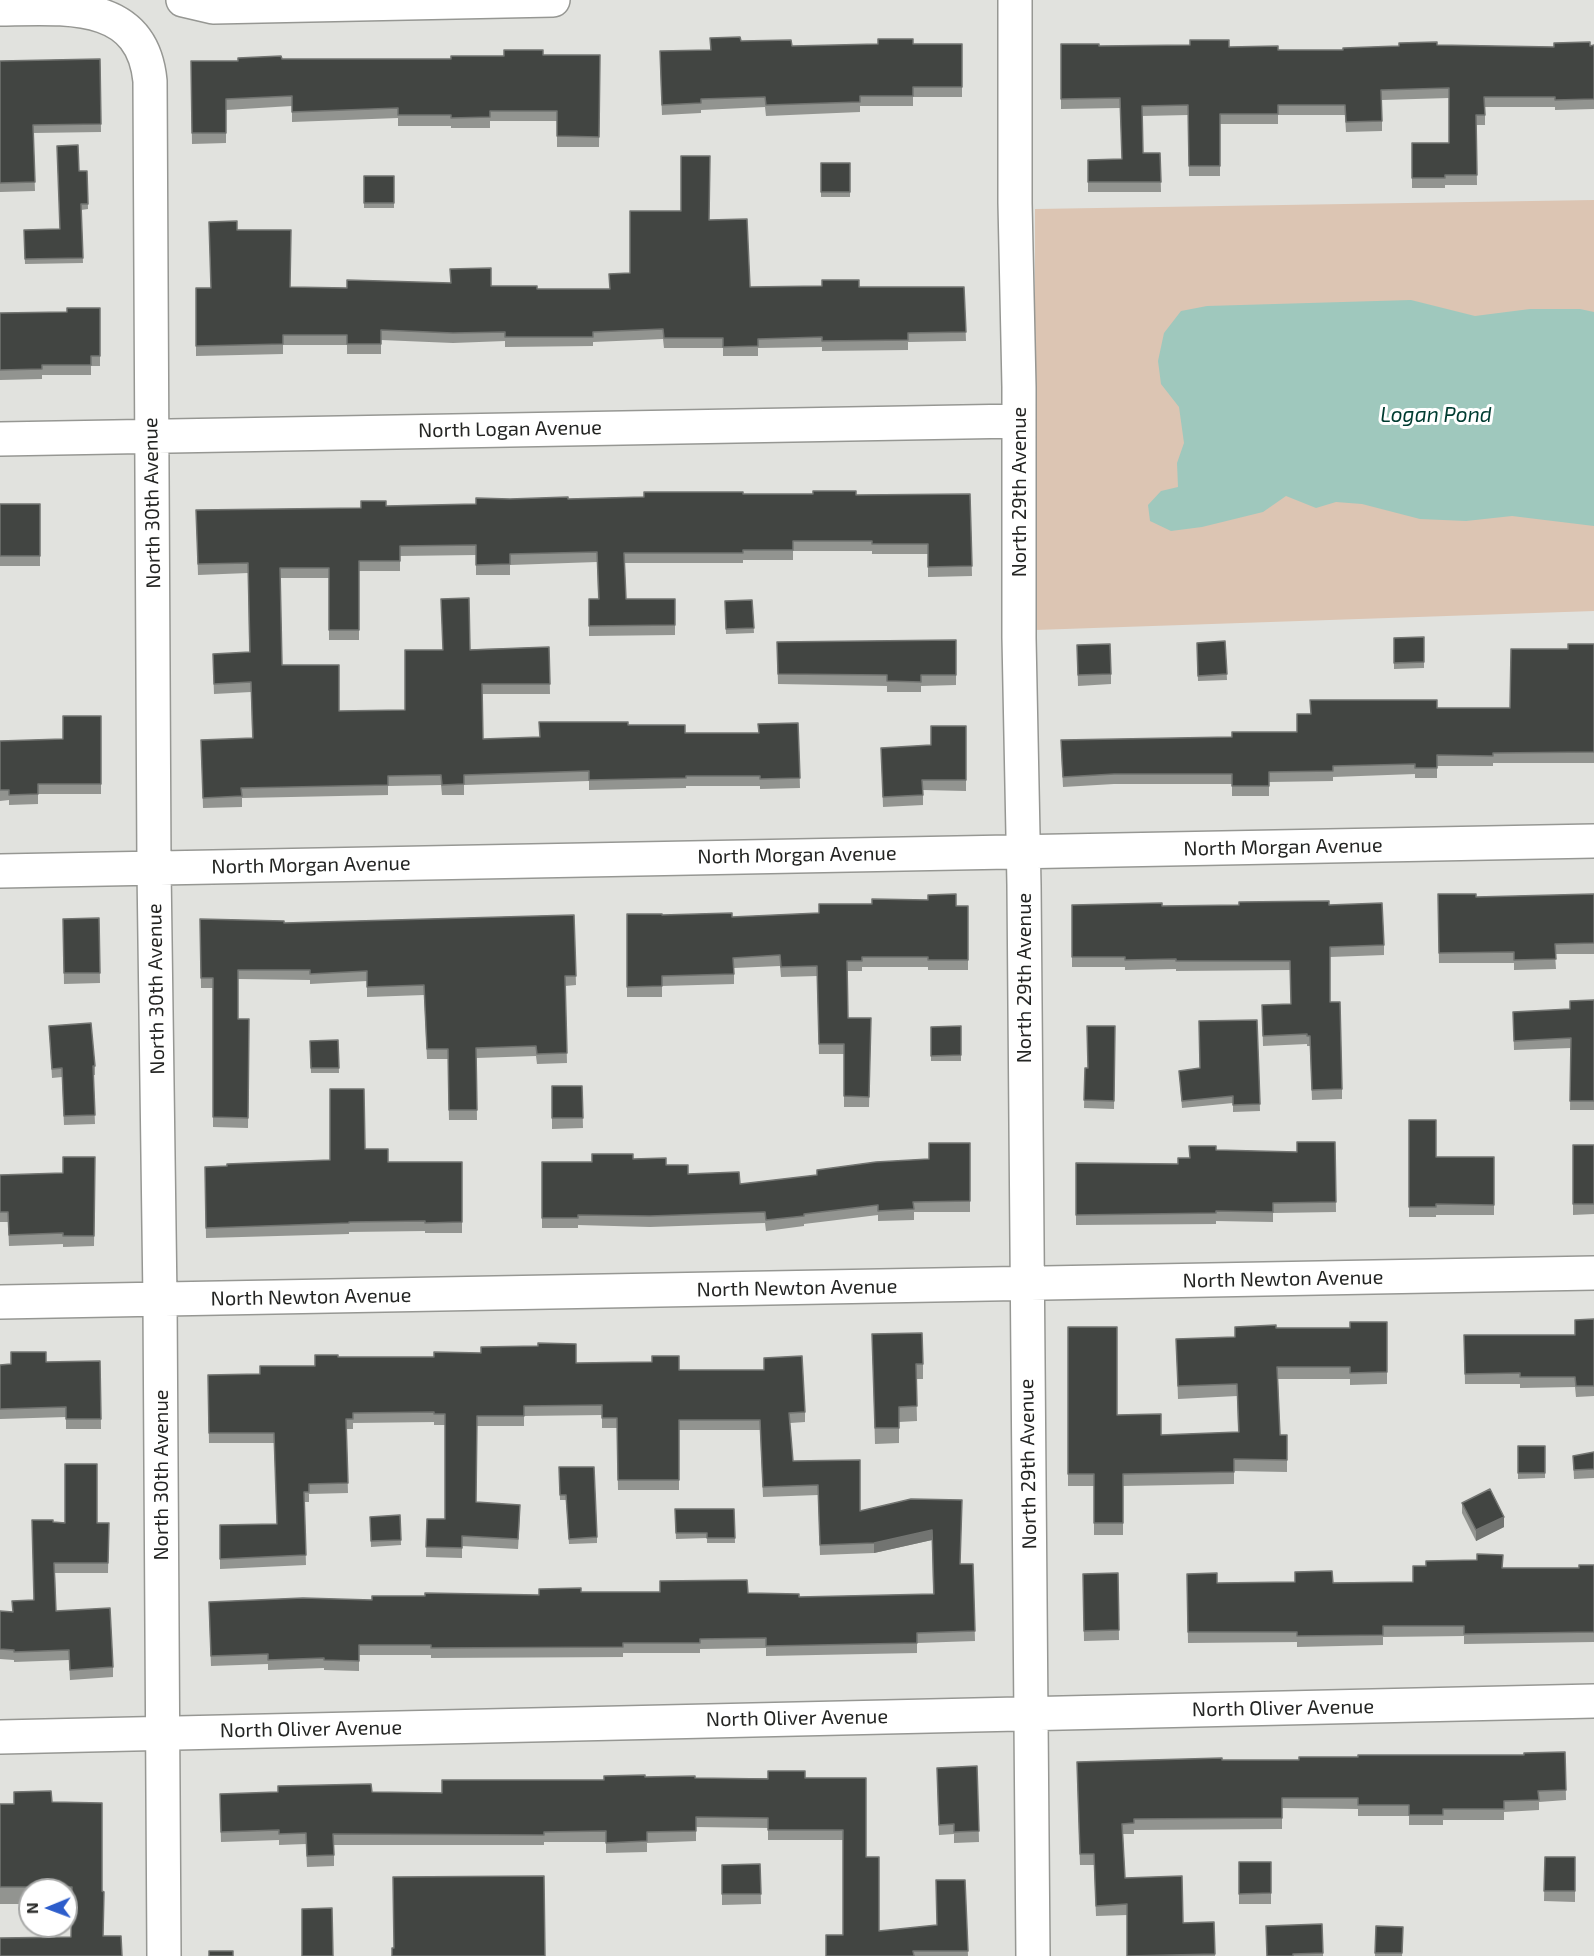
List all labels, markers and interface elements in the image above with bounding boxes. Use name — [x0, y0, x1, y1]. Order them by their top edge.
water label: Logan Pond — [1380, 402, 1492, 428]
street label: North 29th Avenue — [1007, 407, 1031, 577]
street label: North Logan Avenue — [418, 415, 602, 443]
street label: North 30th Avenue — [139, 417, 165, 589]
street label: North Morgan Avenue — [1183, 833, 1383, 861]
street label: North Morgan Avenue — [697, 841, 897, 869]
street label: North Morgan Avenue — [211, 851, 411, 879]
street label: North 29th Avenue — [1012, 893, 1036, 1063]
street label: North 30th Avenue — [143, 903, 169, 1075]
street label: North Newton Avenue — [1183, 1265, 1383, 1293]
street label: North Newton Avenue — [697, 1274, 897, 1302]
street label: North Newton Avenue — [211, 1283, 411, 1311]
street label: North 29th Avenue — [1015, 1379, 1041, 1549]
street label: North 30th Avenue — [149, 1389, 173, 1561]
street label: North Oliver Avenue — [1192, 1694, 1374, 1722]
street label: North Oliver Avenue — [706, 1704, 888, 1732]
street label: North Oliver Avenue — [220, 1715, 402, 1743]
north arrow — [18, 1878, 78, 1938]
text: N — [22, 1902, 41, 1914]

